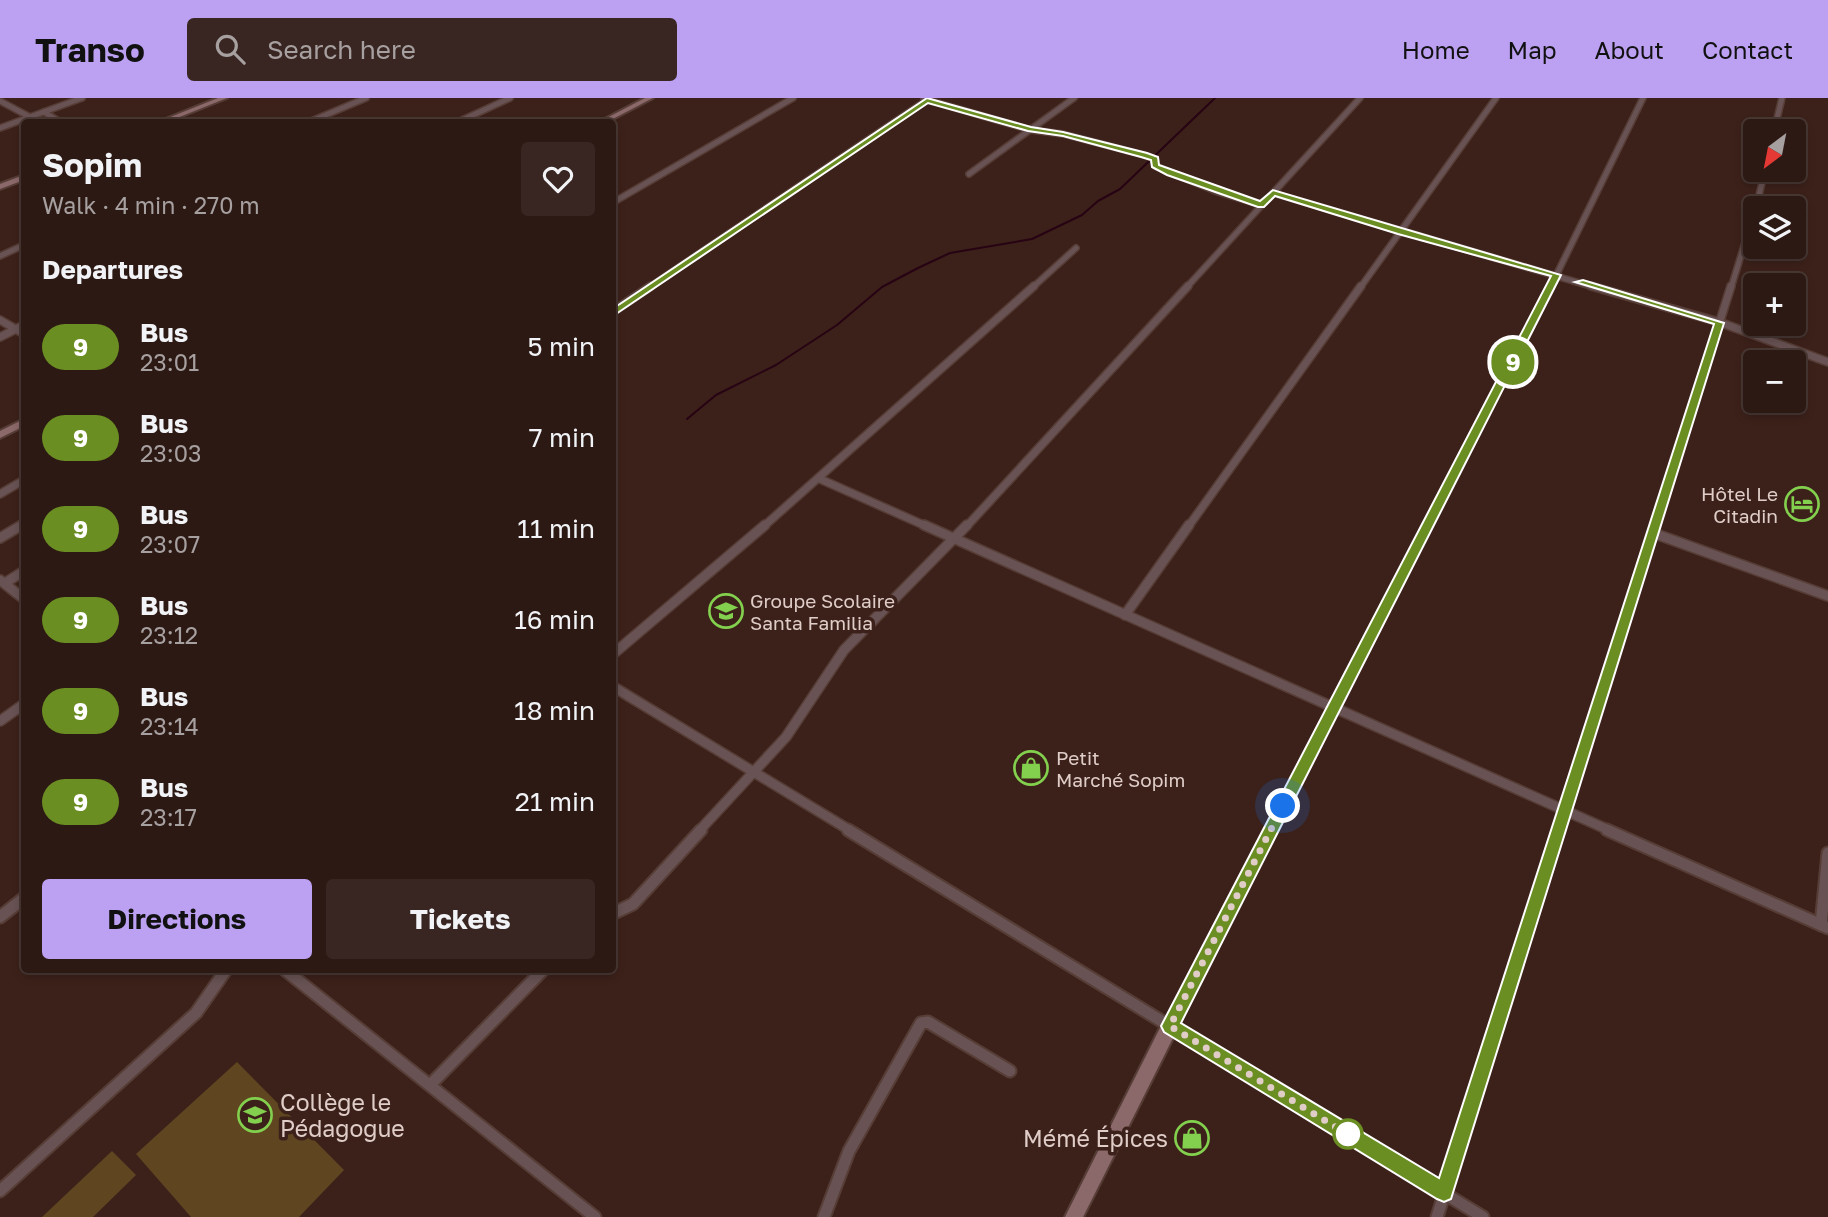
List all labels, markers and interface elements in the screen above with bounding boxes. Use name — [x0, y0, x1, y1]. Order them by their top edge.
search box — [187, 18, 677, 81]
text: Transo — [35, 30, 145, 69]
icon: search — [211, 30, 249, 68]
text: Search here — [267, 34, 416, 65]
text: Home — [1402, 35, 1470, 64]
text: Map — [1508, 35, 1557, 64]
text: About — [1595, 35, 1664, 64]
text: Contact — [1702, 35, 1793, 64]
north arrow — [1743, 119, 1806, 182]
map controls — [1743, 119, 1806, 413]
button: heart — [521, 142, 595, 216]
text: Sopim — [42, 145, 142, 184]
text: Walk · 4 min · 270 m — [42, 191, 260, 219]
button: layers — [1743, 196, 1806, 259]
text: Departures — [42, 254, 183, 285]
button: + — [1743, 273, 1806, 336]
text: Bus — [140, 317, 188, 348]
text: 5 min — [527, 331, 595, 362]
text: 9 — [73, 332, 88, 361]
line badge: 9 — [1490, 339, 1536, 385]
text: 9 — [1505, 347, 1521, 376]
text: 23:01 — [140, 348, 199, 376]
button: − — [1743, 350, 1806, 413]
text: Bus — [140, 408, 188, 439]
text: 7 min — [529, 422, 595, 453]
text: 9 — [73, 423, 88, 452]
text: 23:03 — [140, 439, 201, 467]
place label: Hôtel Le Citadin — [1701, 482, 1778, 527]
hotel icon: Hôtel Le Citadin — [1783, 485, 1821, 523]
text: Bus — [140, 499, 188, 530]
text: 11 min — [517, 513, 595, 544]
text: 9 — [73, 514, 88, 543]
text: 23:07 — [140, 530, 200, 558]
place label: Groupe Scolaire Santa Familia — [750, 589, 895, 634]
text: Bus — [140, 590, 188, 621]
school or university icon: Groupe Scolaire Santa Familia — [707, 592, 745, 630]
text: 16 min — [514, 604, 595, 635]
text: 9 — [73, 605, 88, 634]
text: 23:12 — [140, 621, 198, 649]
text: Bus — [140, 681, 188, 712]
text: 18 min — [514, 695, 595, 726]
text: 9 — [73, 696, 88, 725]
text: 23:14 — [140, 712, 199, 740]
place label: Petit Marché Sopim — [1056, 746, 1185, 791]
shop icon: Petit Marché Sopim — [1012, 749, 1050, 787]
text: Bus — [140, 772, 188, 803]
text: 21 min — [515, 786, 595, 817]
text: 9 — [73, 787, 88, 816]
your location — [1265, 788, 1300, 823]
text: 23:17 — [140, 803, 197, 831]
button: Directions — [42, 879, 312, 959]
button: Tickets — [326, 879, 595, 959]
place label: Collège le Pédagogue — [280, 1088, 405, 1142]
school or university icon: Collège le Pédagogue — [236, 1096, 274, 1134]
shop icon: Mémé Épices — [1173, 1119, 1211, 1157]
unlabelled marker — [1333, 1119, 1363, 1149]
place label: Mémé Épices — [1023, 1124, 1168, 1152]

